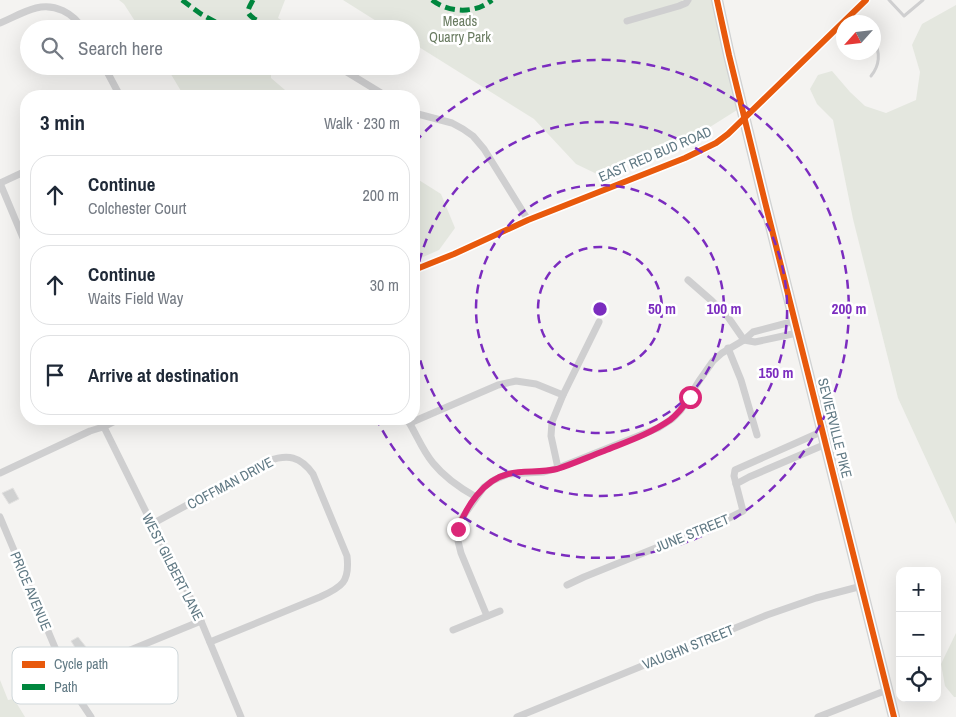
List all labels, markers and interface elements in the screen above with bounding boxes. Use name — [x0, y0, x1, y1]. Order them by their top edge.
park label: Meads Quarry Park — [429, 12, 491, 46]
north arrow — [836, 15, 881, 60]
search box — [20, 20, 420, 75]
icon: search — [38, 34, 66, 62]
text: Search here — [78, 35, 163, 61]
text: 3 min — [40, 108, 85, 137]
text: Walk · 230 m — [324, 112, 400, 134]
street label: EAST RED BUD ROAD — [596, 122, 714, 186]
text: Continue — [88, 171, 156, 197]
icon: ahead — [41, 181, 69, 209]
text: 200 m — [363, 184, 399, 206]
text: Colchester Court — [88, 197, 186, 219]
text: Continue — [88, 261, 156, 287]
icon: ahead — [41, 271, 69, 299]
text: 30 m — [370, 274, 399, 296]
text: Waits Field Way — [88, 287, 183, 309]
text: 50 m — [648, 298, 676, 319]
text: 100 m — [707, 298, 741, 319]
text: 200 m — [832, 298, 866, 319]
centre of rings — [591, 300, 609, 318]
icon: arrive — [41, 361, 69, 389]
text: Arrive at destination — [88, 362, 239, 388]
text: 150 m — [759, 362, 793, 383]
street label: SEVIERVILLE PIKE — [814, 376, 856, 480]
route start — [679, 386, 702, 409]
street label: COFFMAN DRIVE — [184, 453, 276, 513]
street label: WEST GILBERT LANE — [138, 510, 208, 624]
street label: JUNE STREET — [652, 510, 732, 556]
route end — [447, 518, 470, 541]
street label: PRICE AVENUE — [6, 549, 56, 633]
map controls — [896, 567, 941, 702]
button: + — [896, 567, 941, 612]
button: − — [896, 612, 941, 657]
street label: VAUGHN STREET — [640, 621, 736, 673]
legend — [12, 647, 178, 704]
text: Cycle path — [54, 655, 108, 673]
button: locate — [896, 657, 941, 702]
text: Path — [54, 678, 78, 696]

